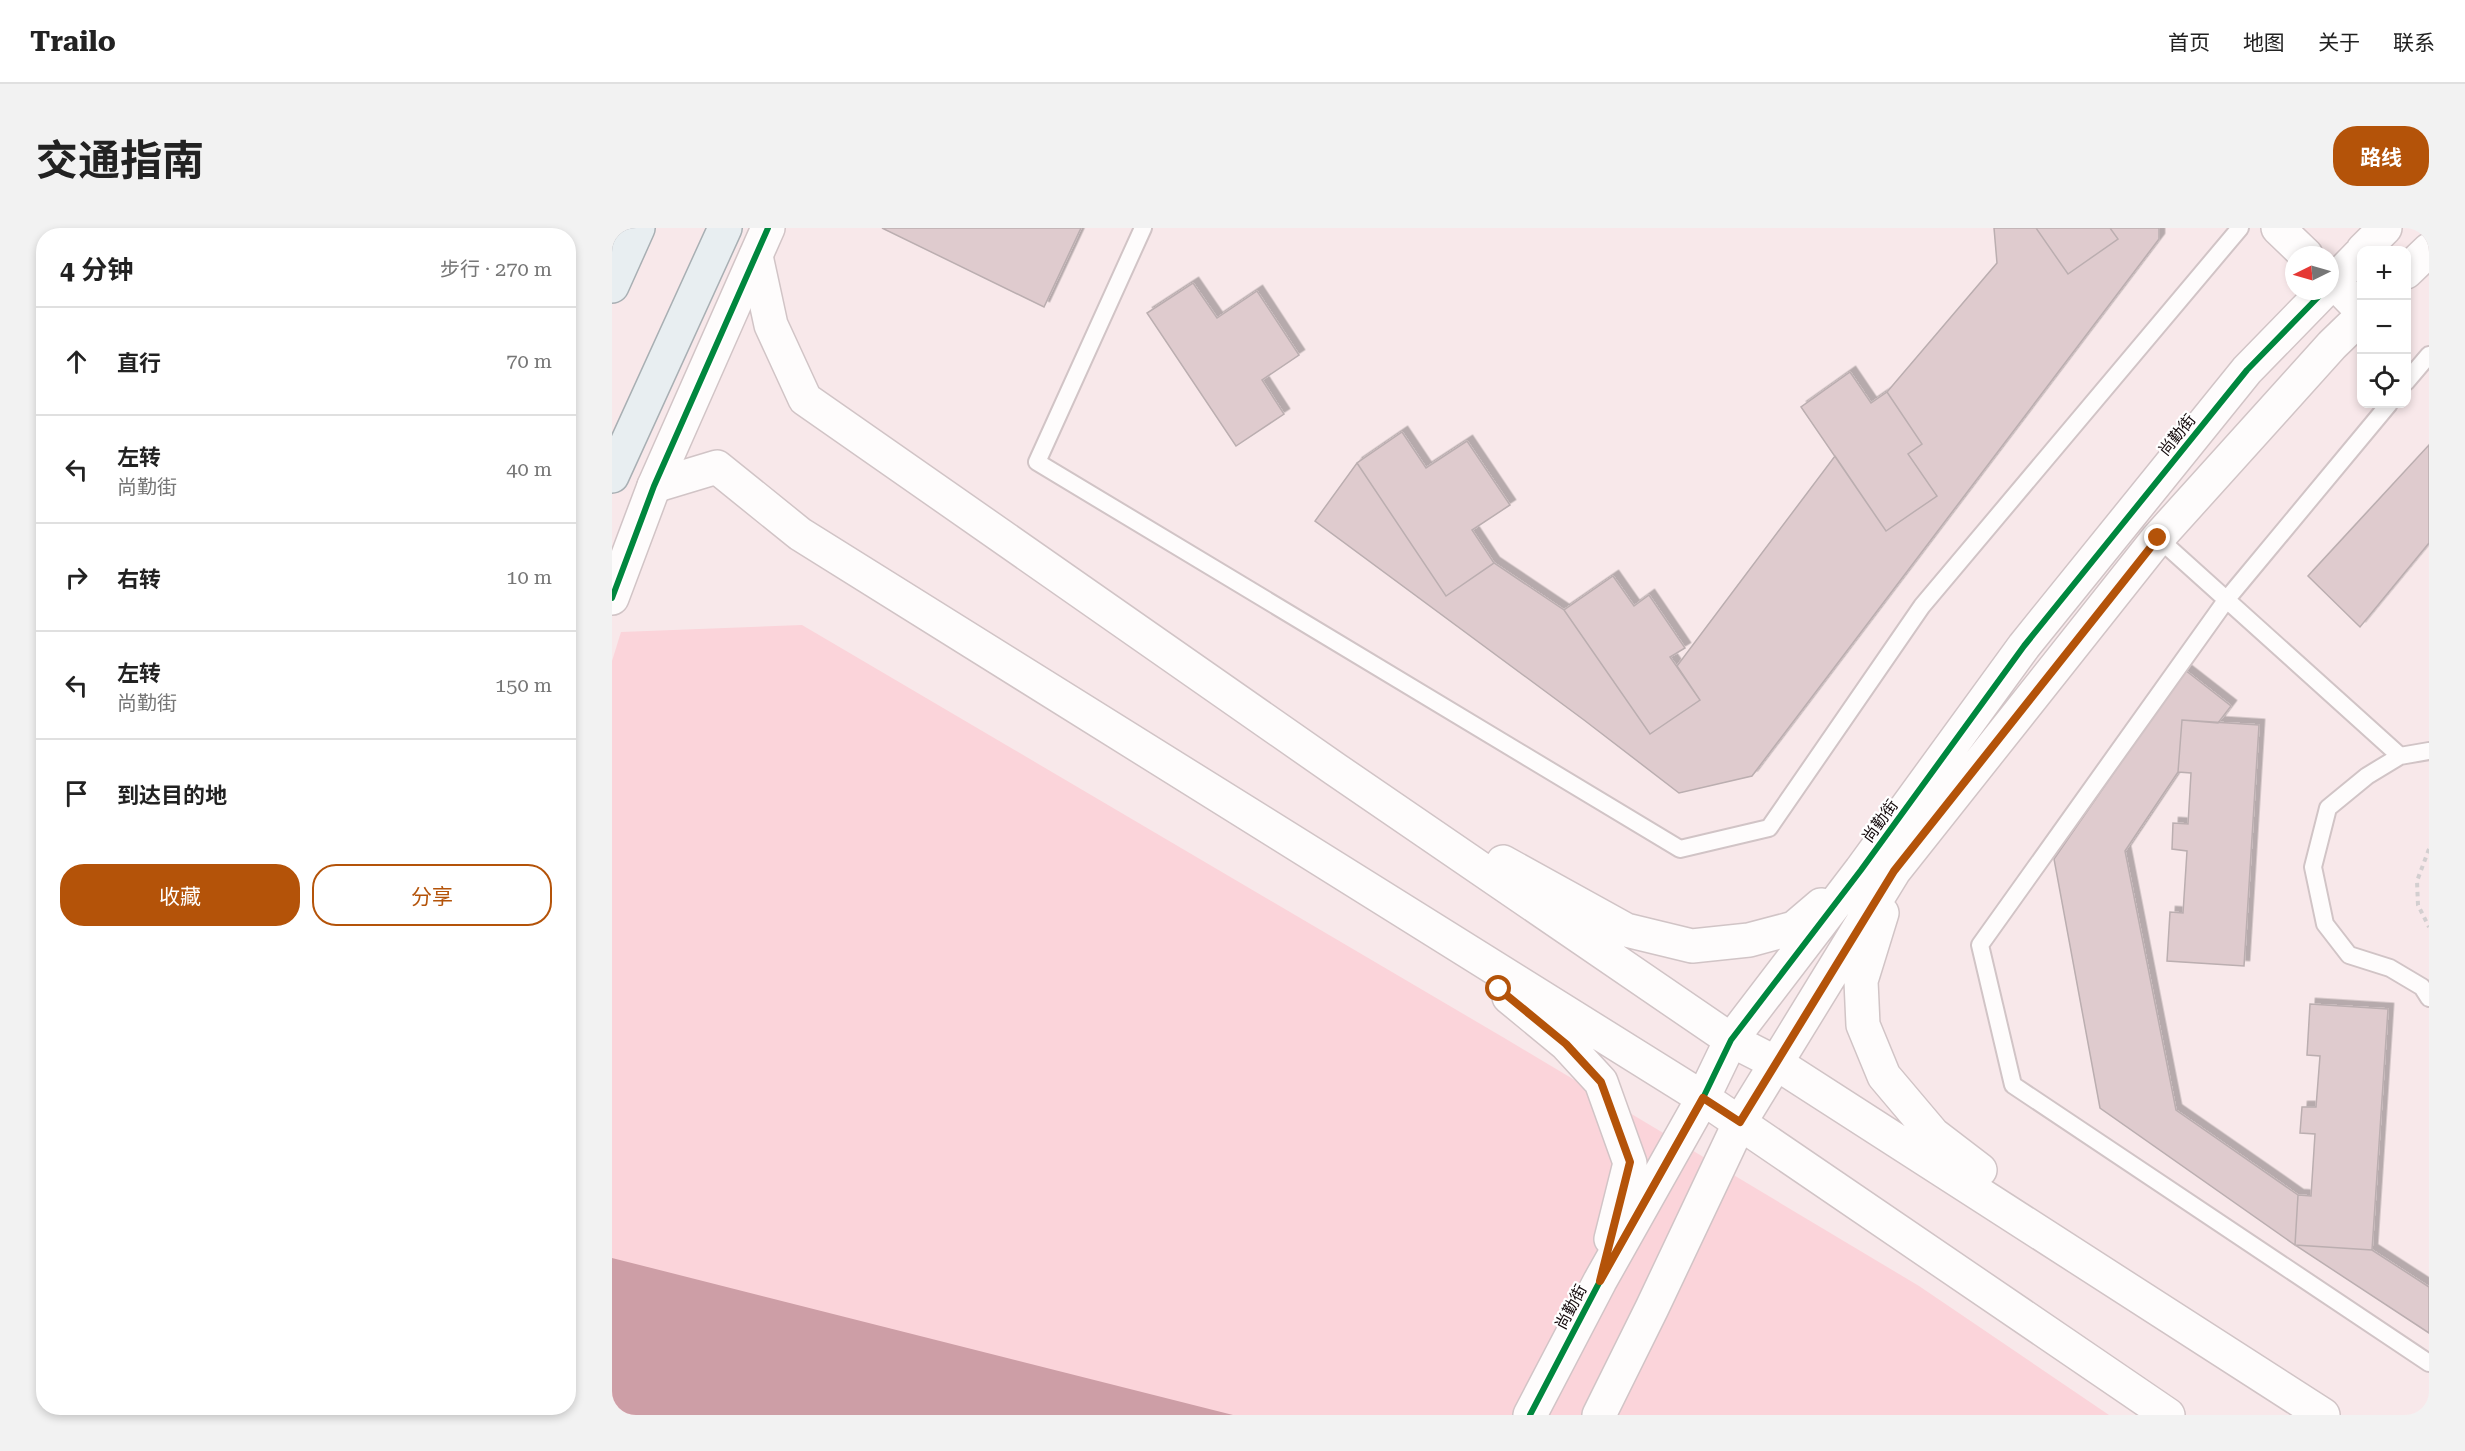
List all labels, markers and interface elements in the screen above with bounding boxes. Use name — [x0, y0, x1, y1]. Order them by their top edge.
text: Trailo — [30, 25, 116, 58]
text: 首页 — [2168, 31, 2210, 55]
text: 地图 — [2243, 31, 2285, 55]
text: 关于 — [2318, 31, 2360, 55]
text: 联系 — [2393, 31, 2435, 55]
button: 路线 — [2333, 126, 2429, 186]
text: 交通指南 — [36, 136, 204, 185]
north arrow — [2285, 246, 2339, 300]
map controls — [2357, 246, 2411, 408]
button: + — [2357, 246, 2411, 300]
text: 4 分钟 — [60, 255, 133, 285]
text: 步行 · 270 m — [440, 257, 552, 281]
button: − — [2357, 300, 2411, 354]
icon: ahead — [60, 345, 93, 378]
text: 70 m — [506, 349, 552, 373]
text: 直行 — [117, 351, 161, 376]
button: locate — [2357, 354, 2411, 408]
street label: 尚勤街 — [2155, 410, 2199, 460]
text: 左转 — [117, 445, 161, 470]
icon: left — [60, 453, 93, 486]
text: 40 m — [506, 457, 552, 481]
text: 尚勤街 — [117, 475, 177, 499]
route end — [2144, 524, 2170, 550]
icon: right — [60, 561, 93, 594]
text: 10 m — [506, 565, 552, 589]
text: 右转 — [117, 567, 161, 592]
text: 左转 — [117, 661, 161, 686]
icon: left — [60, 669, 93, 702]
text: 150 m — [495, 673, 552, 697]
text: 尚勤街 — [117, 691, 177, 715]
icon: arrive — [60, 777, 93, 810]
text: 到达目的地 — [117, 783, 227, 808]
street label: 尚勤街 — [1858, 796, 1902, 846]
button: 收藏 — [60, 864, 300, 926]
button: 分享 — [312, 864, 552, 926]
route start — [1485, 975, 1511, 1001]
street label: 尚勤街 — [1551, 1281, 1591, 1333]

